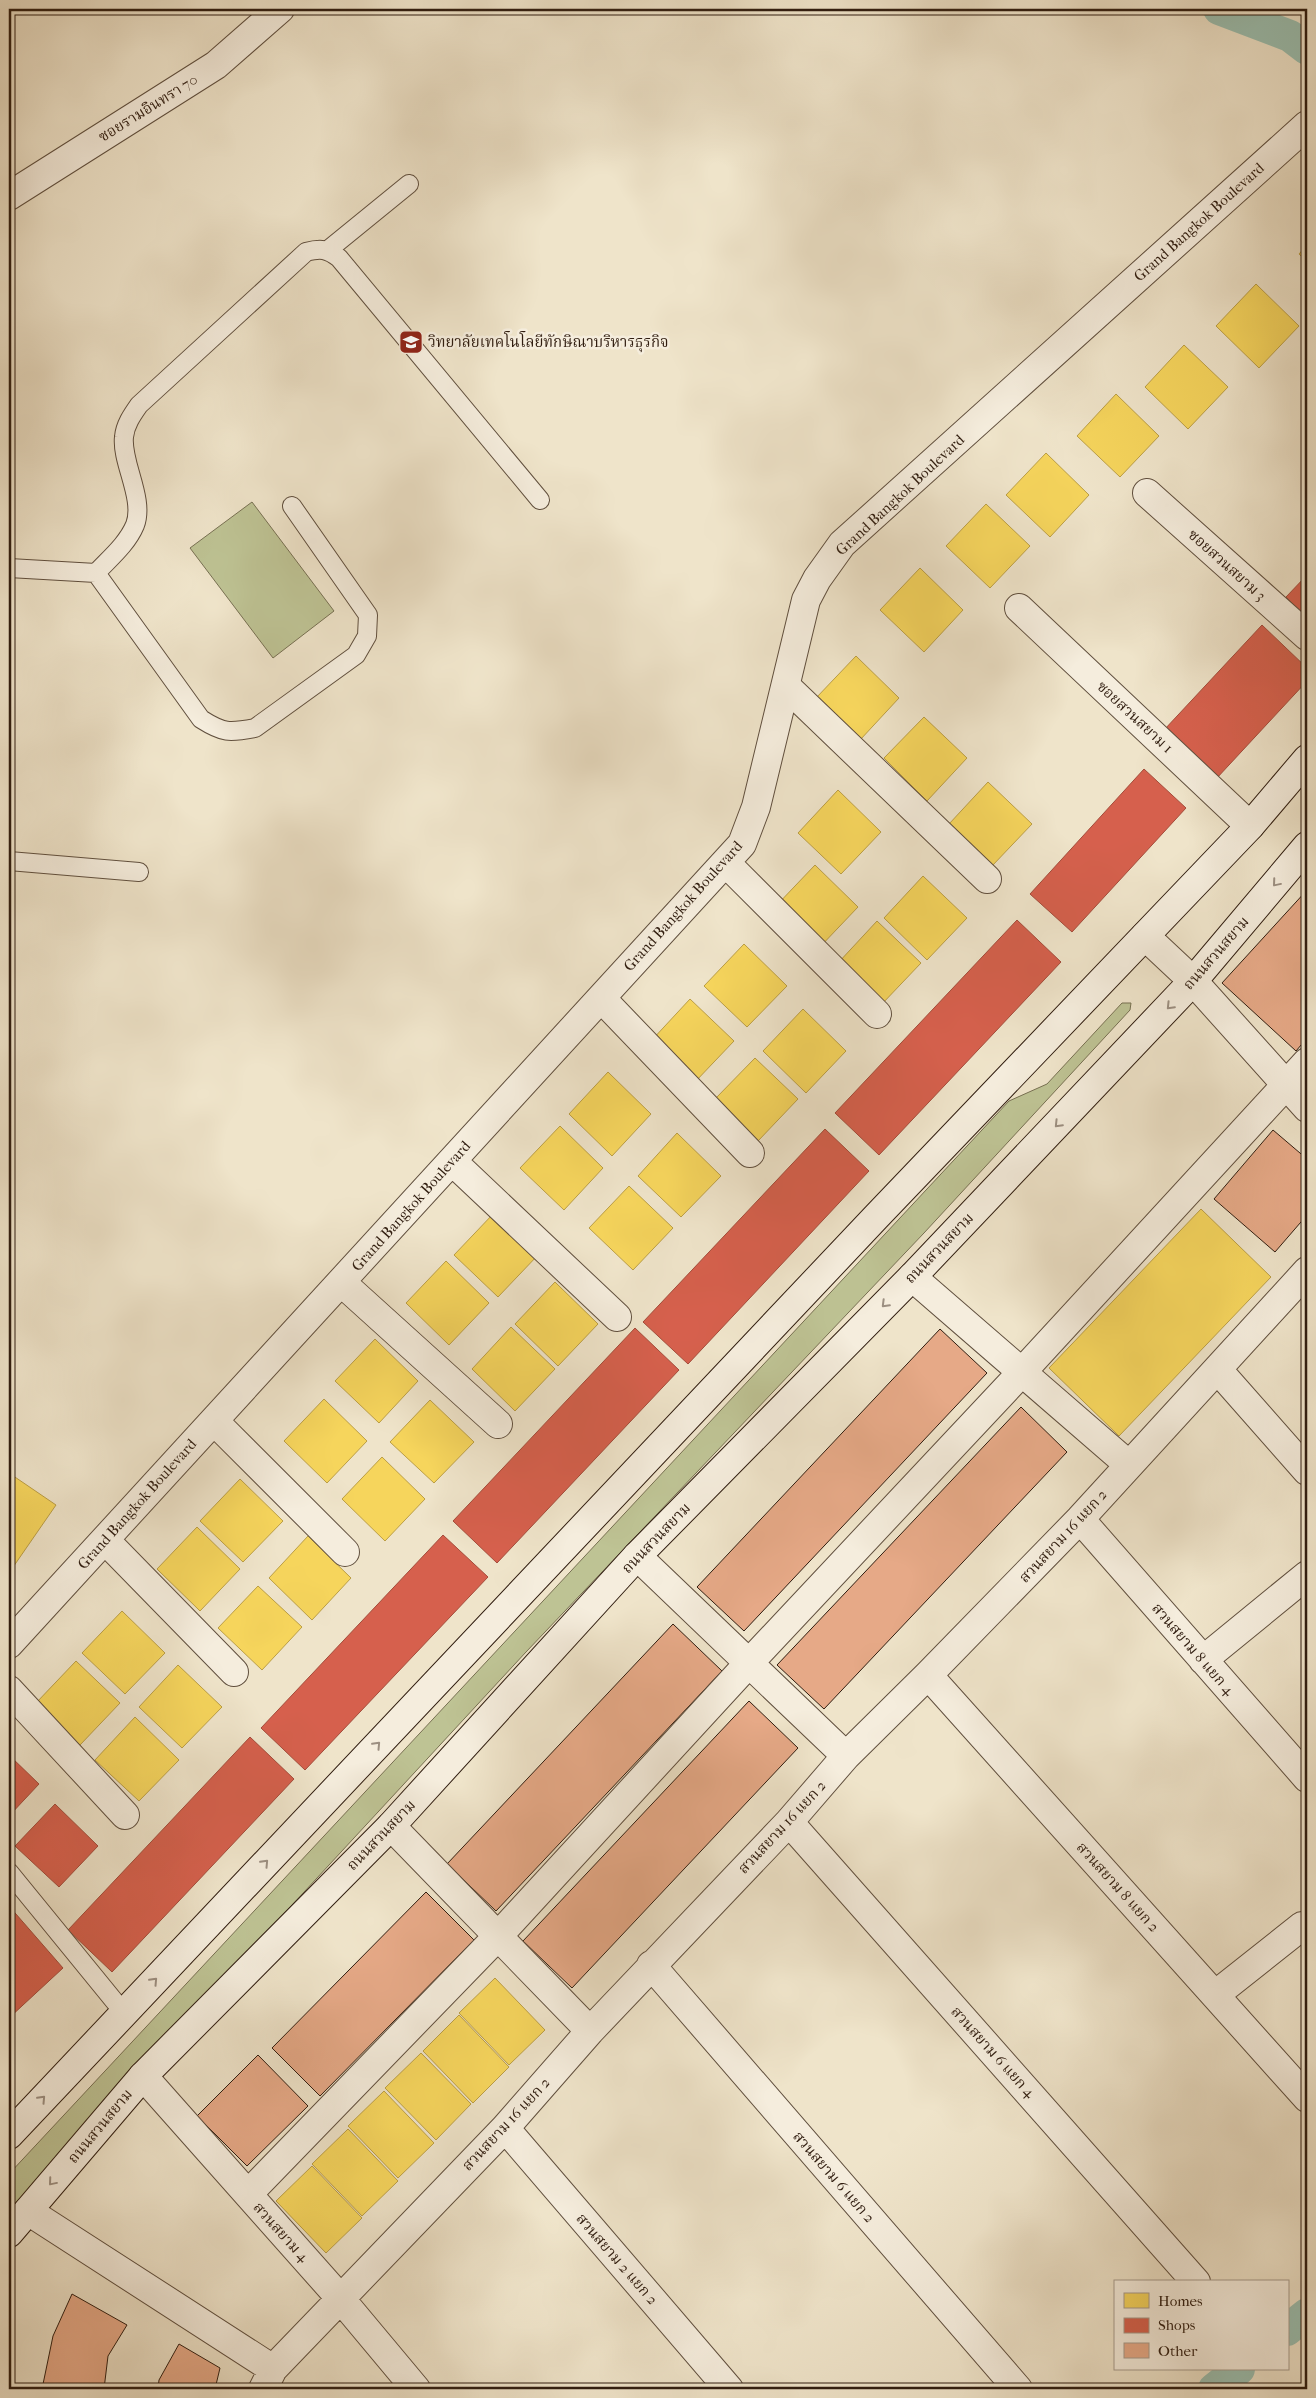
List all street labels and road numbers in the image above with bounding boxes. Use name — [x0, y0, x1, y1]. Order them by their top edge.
street label: ซอยรามอินทรา 70 — [95, 70, 201, 146]
street label: Grand Bangkok Boulevard — [1130, 158, 1268, 285]
street label: Grand Bangkok Boulevard — [832, 430, 969, 559]
street label: ซอยสวนสยาม 3 — [1184, 525, 1270, 605]
street label: ซอยสวนสยาม 1 — [1093, 677, 1177, 757]
street label: Grand Bangkok Boulevard — [620, 837, 747, 975]
street label: ถนนสวนสยาม — [1179, 913, 1253, 993]
street label: Grand Bangkok Boulevard — [348, 1137, 475, 1275]
street label: ถนนสวนสยาม — [901, 1209, 977, 1287]
street label: Grand Bangkok Boulevard — [74, 1435, 201, 1573]
street label: สวนสยาม 16 แยก 2 — [1015, 1485, 1111, 1586]
street label: ถนนสวนสยาม — [618, 1499, 694, 1577]
street label: สวนสยาม 8 แยก 4 — [1148, 1599, 1239, 1700]
street label: สวนสยาม 16 แยก 2 — [734, 1776, 830, 1877]
street label: ถนนสวนสยาม — [343, 1796, 419, 1874]
street label: สวนสยาม 8 แยก 2 — [1073, 1838, 1163, 1936]
street label: สวนสยาม 6 แยก 4 — [947, 2003, 1039, 2102]
street label: สวนสยาม 16 แยก 2 — [458, 2073, 554, 2174]
street label: ถนนสวนสยาม — [64, 2085, 136, 2167]
street label: สวนสยาม 6 แยก 2 — [789, 2127, 879, 2227]
street label: สวนสยาม 4 — [249, 2198, 313, 2266]
street label: สวนสยาม 2 แยก 2 — [572, 2210, 662, 2309]

